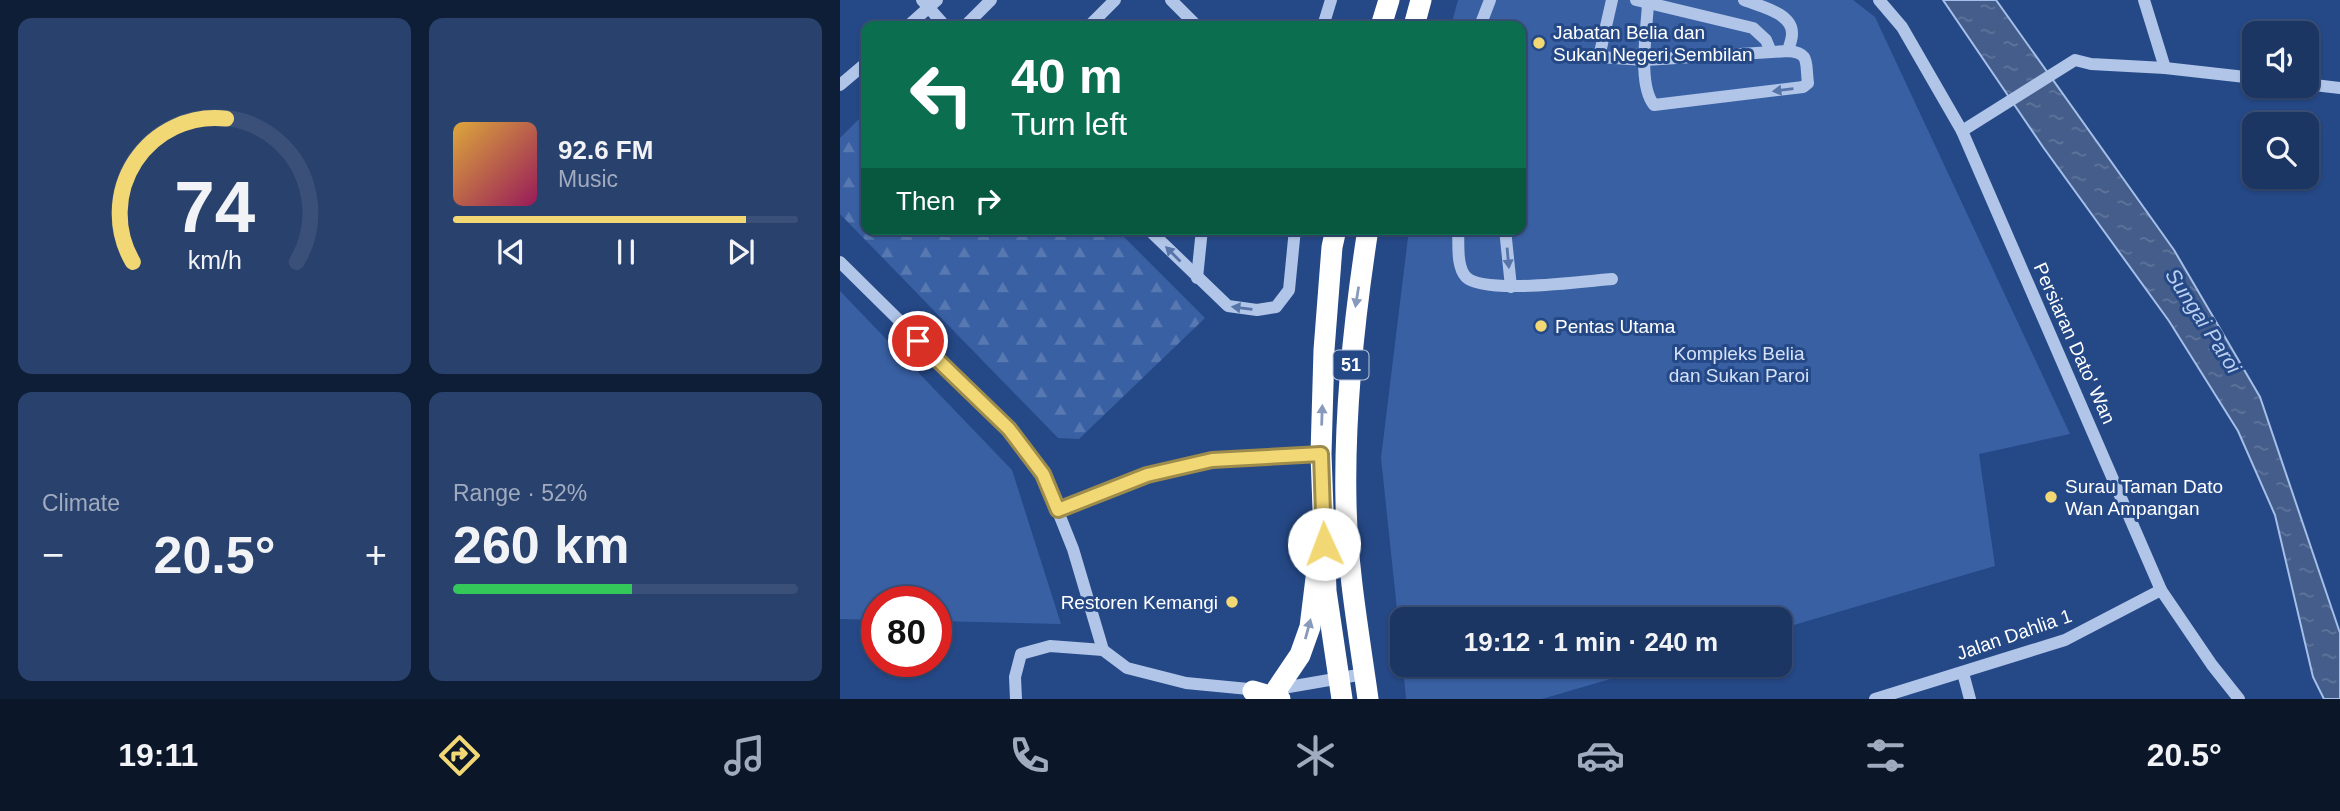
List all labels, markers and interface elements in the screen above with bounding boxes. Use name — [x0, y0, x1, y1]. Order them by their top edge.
map controls — [2242, 21, 2319, 189]
button: sound — [2242, 21, 2319, 98]
place label: Jabatan Belia dan Sukan Negeri Sembilan — [1553, 22, 1753, 65]
marker: Jabatan Belia dan Sukan Negeri Sembilan — [1531, 35, 1547, 51]
icon: left — [896, 49, 987, 140]
text: 40 m — [1011, 49, 1123, 103]
one-way arrow — [1772, 84, 1794, 95]
text: Turn left — [1011, 106, 1127, 142]
button: search — [2242, 112, 2319, 189]
text: 92.6 FM — [558, 135, 653, 165]
text: Music — [558, 166, 618, 192]
text: 74 — [174, 167, 255, 248]
icon: right — [969, 182, 1007, 220]
text: Then — [896, 186, 955, 216]
icon: previous — [492, 233, 530, 271]
icon: pause — [607, 233, 645, 271]
icon: next — [722, 233, 760, 271]
one-way arrow — [1164, 245, 1181, 262]
text: km/h — [187, 246, 242, 274]
one-way arrow — [1503, 247, 1514, 269]
street label: Persiaran Dato' Wan — [2030, 259, 2120, 427]
water label: Sungai Paroi — [2161, 264, 2247, 379]
one-way arrow — [1351, 286, 1362, 308]
one-way arrow — [1231, 302, 1253, 313]
pin — [888, 311, 948, 371]
place label: Pentas Utama — [1555, 316, 1676, 337]
marker: Pentas Utama — [1533, 318, 1549, 334]
icon: arrive — [899, 322, 937, 360]
park label: Kompleks Belia dan Sukan Paroi — [1669, 343, 1809, 386]
road number: 51 — [1334, 351, 1368, 380]
one-way arrow — [1316, 404, 1327, 426]
place label: Surau Taman Dato Wan Ampangan — [2065, 476, 2223, 519]
text: Range · 52% — [453, 480, 587, 506]
marker: Surau Taman Dato Wan Ampangan — [2043, 489, 2059, 505]
text: Climate — [42, 490, 120, 516]
position arrow — [1287, 507, 1361, 581]
text: 260 km — [453, 516, 629, 574]
text: 20.5° — [153, 526, 276, 584]
text: − — [42, 534, 64, 576]
text: + — [365, 534, 387, 576]
speed limit sign: 80 — [861, 586, 952, 677]
place label: Restoren Kemangi — [1061, 592, 1218, 613]
marker: Restoren Kemangi — [1224, 594, 1240, 610]
street label: Jalan Dahlia 1 — [1954, 605, 2075, 664]
one-way arrow — [1303, 618, 1314, 640]
text: 19:12 · 1 min · 240 m — [1464, 627, 1718, 657]
icon: directions — [435, 731, 484, 780]
icon: music — [720, 731, 769, 780]
icon: phone — [1005, 731, 1054, 780]
icon: climate — [1291, 731, 1340, 780]
icon: car — [1576, 731, 1625, 780]
icon: filters — [1861, 731, 1910, 780]
text: 19:11 — [118, 737, 198, 773]
text: 20.5° — [2147, 737, 2222, 773]

